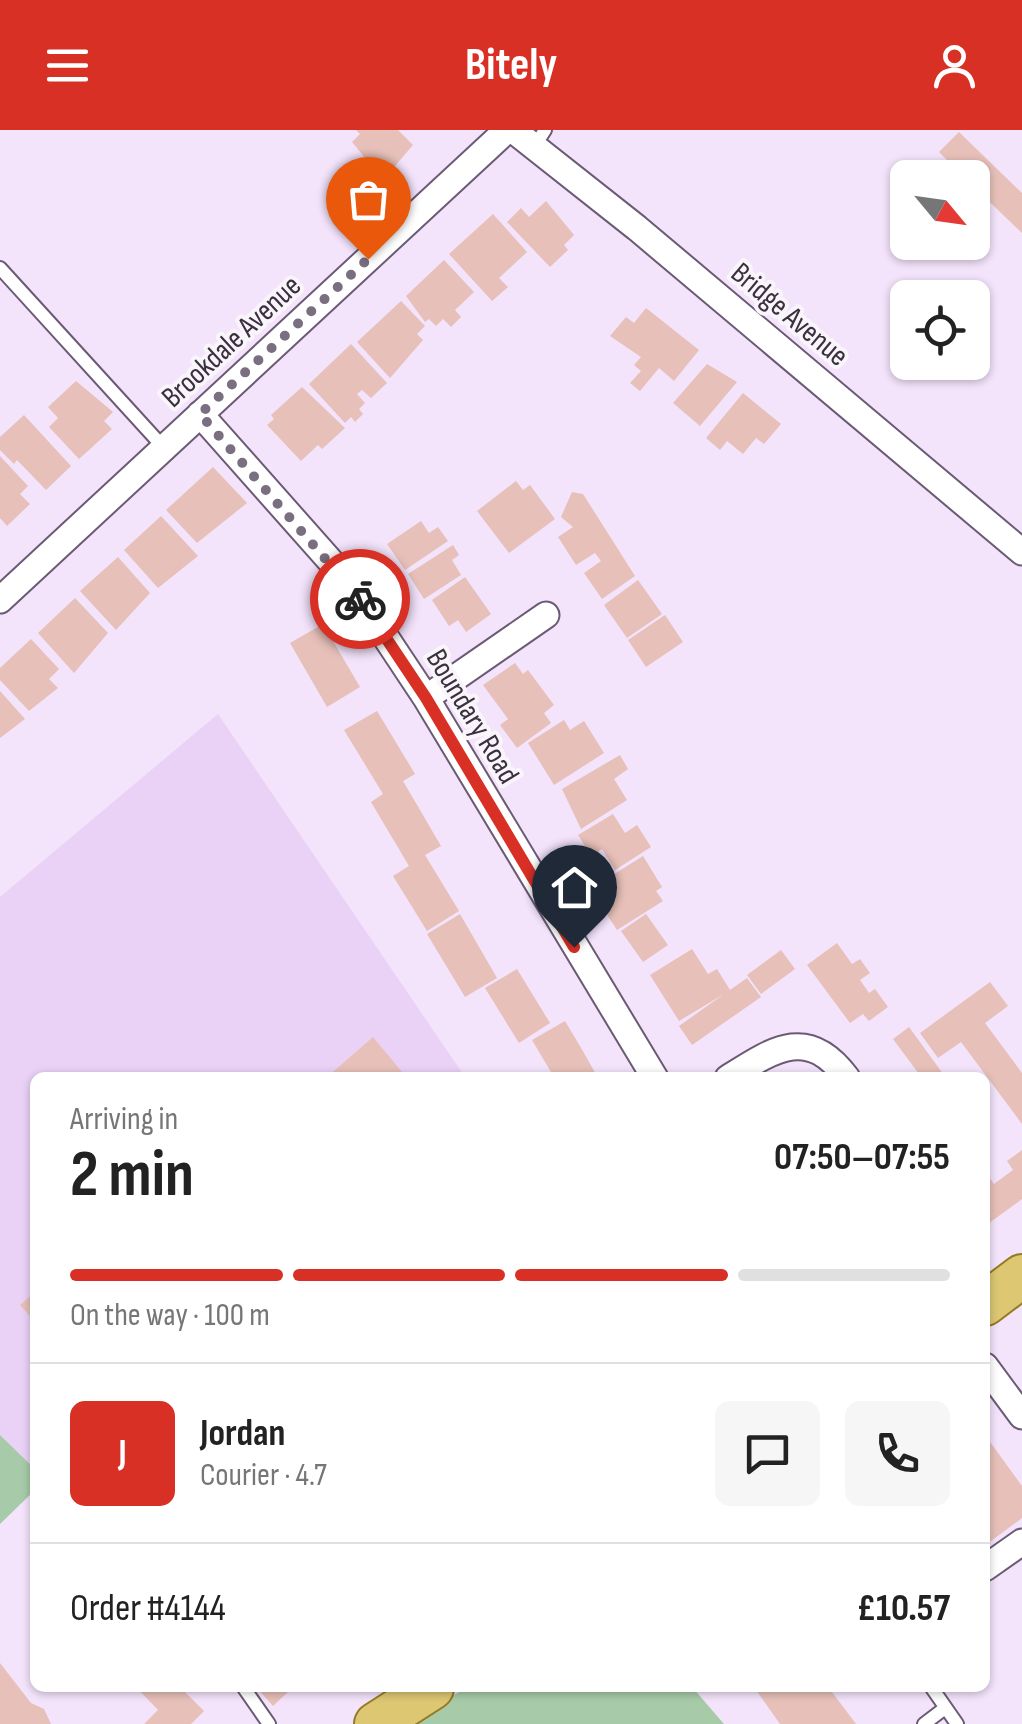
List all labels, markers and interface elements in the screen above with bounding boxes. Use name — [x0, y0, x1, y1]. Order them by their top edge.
icon: menu — [40, 38, 95, 93]
text: Bitely — [465, 38, 557, 93]
icon: person — [927, 38, 982, 93]
pin — [326, 157, 411, 260]
north arrow — [890, 160, 990, 260]
map controls — [890, 160, 990, 380]
icon: bag — [341, 172, 396, 227]
street label: Bridge Avenue — [723, 255, 855, 374]
street label: Brookdale Avenue — [155, 268, 309, 415]
button: locate — [890, 280, 990, 380]
courier — [310, 549, 410, 649]
icon: bike — [333, 572, 388, 627]
street label: Boundary Road — [418, 643, 526, 790]
pin — [532, 845, 617, 948]
icon: home — [547, 860, 602, 915]
text: Arriving in — [70, 1100, 178, 1139]
text: 07:50–07:55 — [774, 1135, 950, 1180]
text: 2 min — [70, 1137, 194, 1215]
text: On the way · 100 m — [70, 1296, 270, 1335]
button: chat — [715, 1401, 820, 1506]
button: phone — [845, 1401, 950, 1506]
text: Jordan — [200, 1411, 285, 1456]
text: J — [118, 1431, 127, 1476]
text: Courier · 4.7 — [200, 1456, 327, 1495]
text: Order #4144 — [70, 1586, 226, 1631]
text: £10.57 — [857, 1586, 950, 1631]

